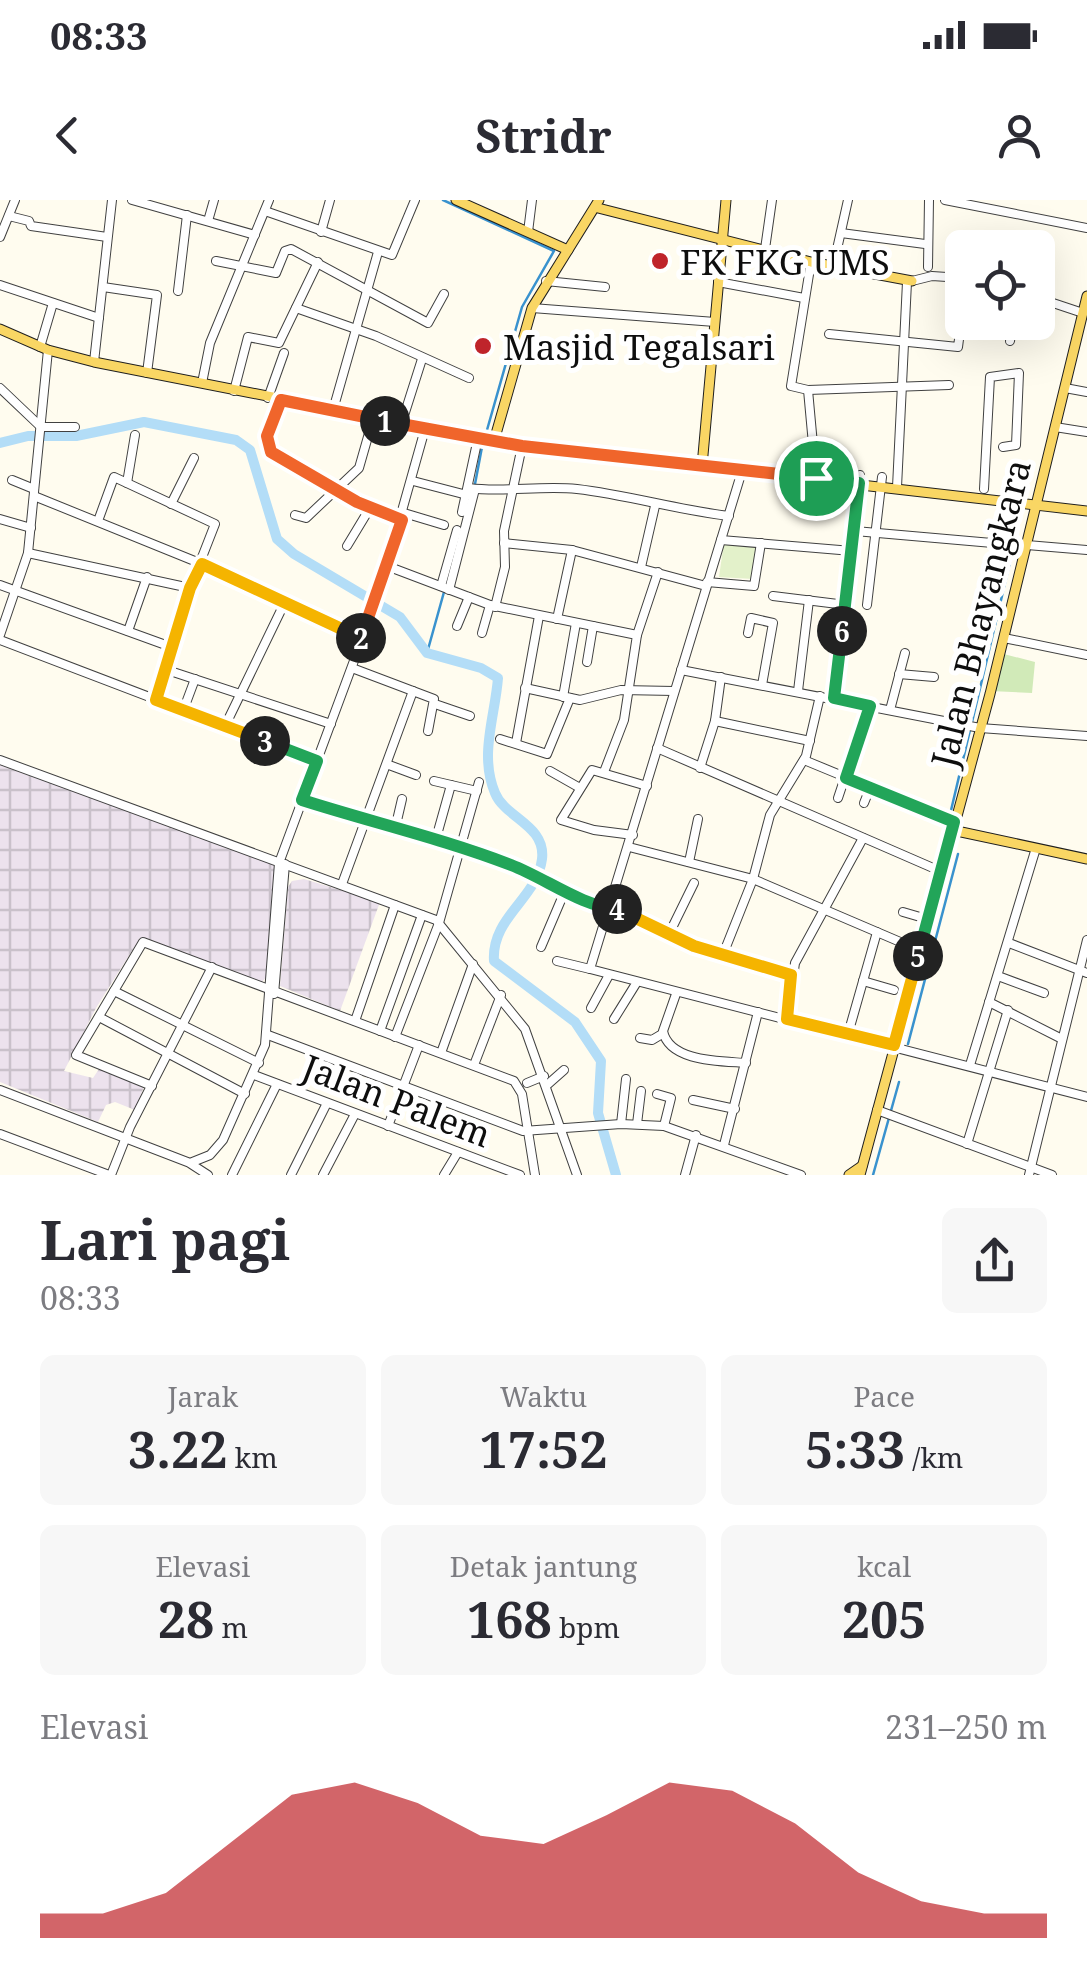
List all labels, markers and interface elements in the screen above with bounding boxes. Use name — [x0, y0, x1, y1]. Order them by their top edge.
text: 08:33 — [50, 9, 147, 61]
text: Stridr — [475, 105, 612, 166]
icon: back — [40, 108, 95, 163]
icon: person — [992, 108, 1047, 163]
map controls — [945, 230, 1055, 340]
button: locate — [945, 230, 1055, 340]
place label: FK FKG UMS — [680, 238, 890, 285]
marker: FK FKG UMS — [649, 250, 671, 272]
place label: Masjid Tegalsari — [503, 323, 775, 370]
marker: Masjid Tegalsari — [472, 335, 494, 357]
pin: 1 — [360, 396, 410, 446]
text: 1 — [377, 402, 393, 440]
pin — [774, 436, 859, 521]
icon: arrive — [789, 451, 844, 506]
street label: Jalan Bhayangkara — [919, 454, 1041, 773]
pin: 6 — [817, 606, 867, 656]
text: 6 — [834, 612, 850, 650]
pin: 2 — [336, 613, 386, 663]
text: 2 — [353, 619, 369, 657]
pin: 3 — [240, 716, 290, 766]
text: 3 — [257, 722, 273, 760]
pin: 4 — [592, 884, 642, 934]
text: 4 — [609, 890, 625, 928]
pin: 5 — [893, 931, 943, 981]
text: 5 — [910, 937, 926, 975]
street label: Jalan Palem — [295, 1042, 498, 1157]
text: Lari pagi — [40, 1201, 290, 1276]
button: share — [942, 1208, 1047, 1313]
text: 08:33 — [40, 1276, 121, 1319]
text: Jarak — [168, 1377, 238, 1415]
text: Waktu — [500, 1377, 587, 1415]
text: Pace — [853, 1377, 915, 1415]
text: 3.22 — [128, 1415, 227, 1483]
text: 17:52 — [479, 1415, 608, 1483]
text: 5:33 — [805, 1415, 905, 1483]
text: km — [227, 1438, 278, 1476]
text: /km — [905, 1438, 963, 1476]
text: Elevasi — [155, 1547, 250, 1585]
text: Detak jantung — [450, 1547, 637, 1585]
text: kcal — [857, 1547, 911, 1585]
text: 28 — [158, 1585, 214, 1653]
text: 168 — [467, 1585, 552, 1653]
text: 205 — [842, 1585, 927, 1653]
text: m — [214, 1608, 248, 1646]
text: bpm — [552, 1608, 620, 1646]
text: Elevasi — [40, 1705, 148, 1748]
text: 231–250 m — [885, 1705, 1047, 1748]

